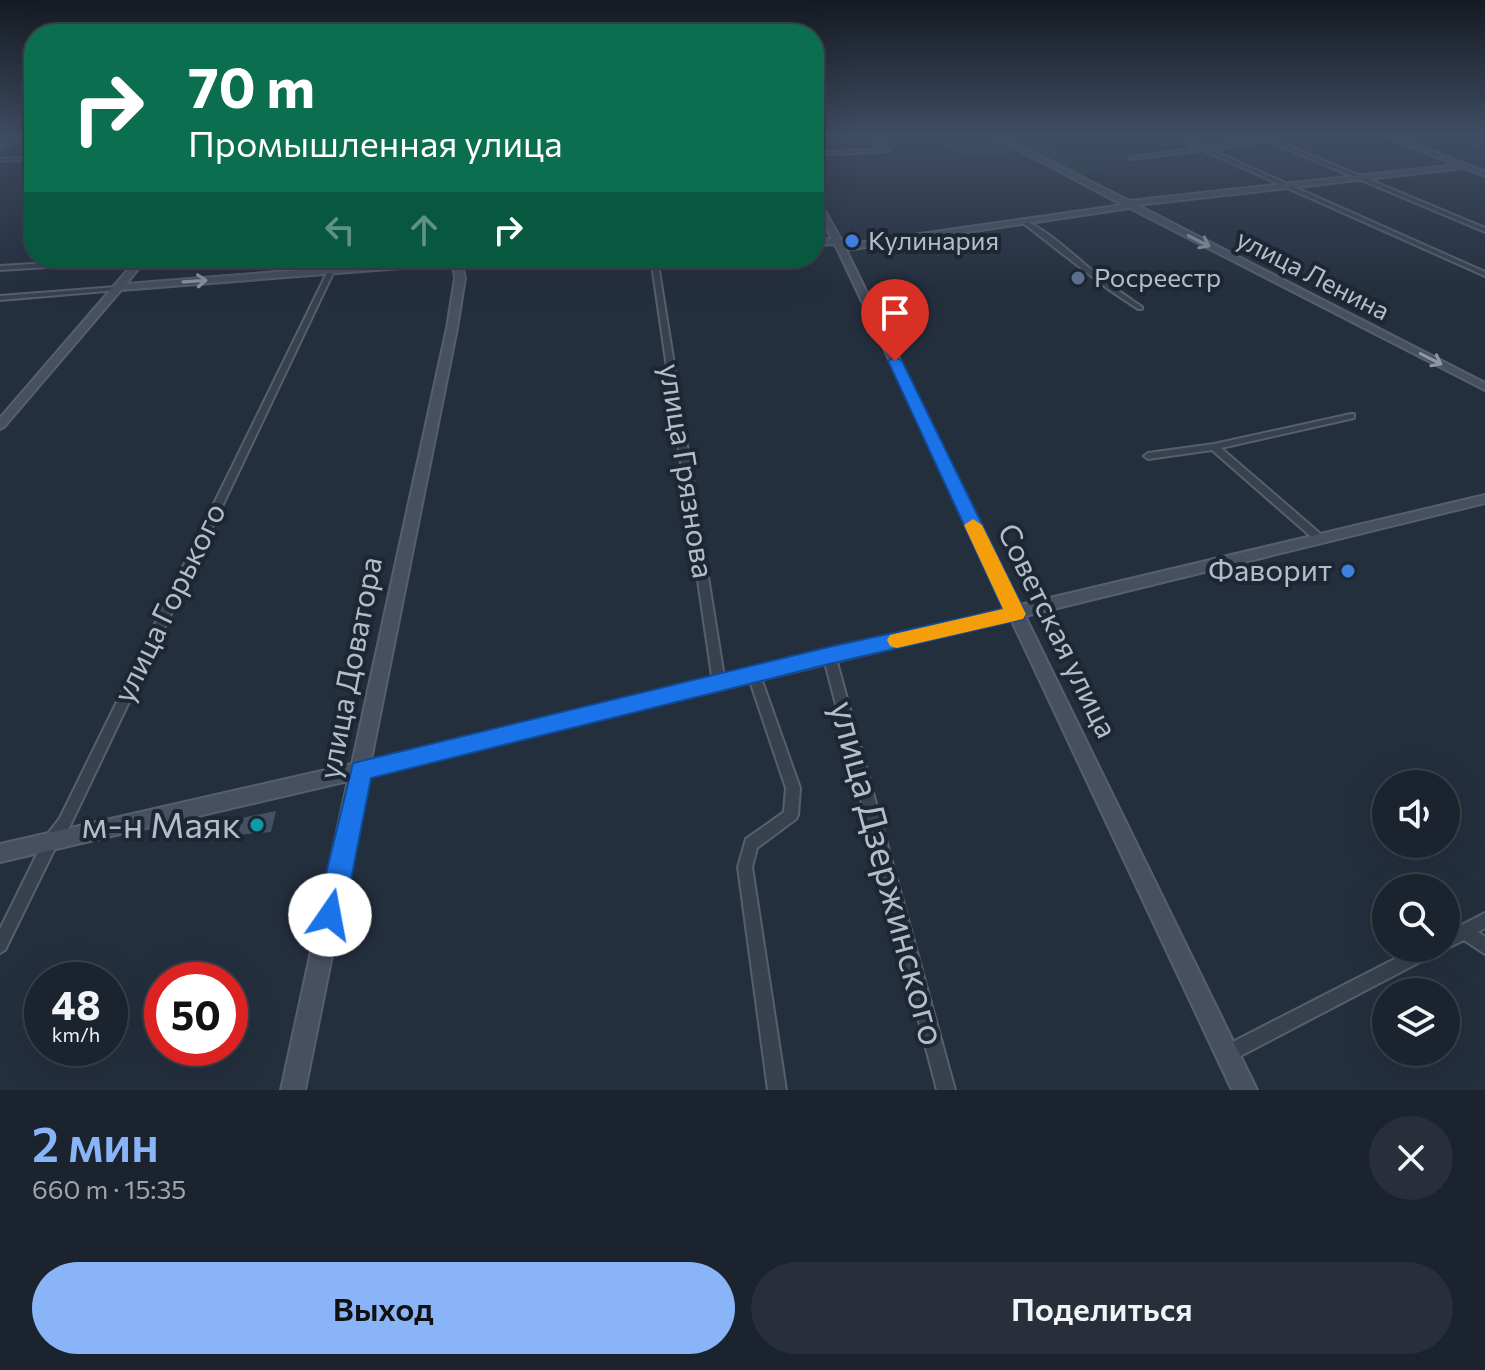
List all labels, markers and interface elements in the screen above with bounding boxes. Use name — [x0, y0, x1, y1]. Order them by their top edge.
text: 70 m — [188, 51, 315, 120]
icon: right — [56, 56, 160, 160]
text: Промышленная улица — [188, 120, 563, 164]
icon: left — [318, 208, 362, 252]
icon: ahead — [402, 208, 446, 252]
icon: right — [486, 208, 530, 252]
street label: улица Ленина — [1232, 222, 1395, 325]
place label: Кулинария — [868, 224, 999, 255]
marker: Кулинария — [843, 232, 861, 250]
one-way arrow — [1187, 234, 1210, 250]
place label: Росреестр — [1094, 261, 1221, 292]
marker: Росреестр — [1069, 269, 1087, 287]
one-way arrow — [181, 273, 208, 288]
pin — [861, 279, 929, 361]
icon: arrive — [873, 291, 917, 335]
one-way arrow — [1418, 352, 1442, 368]
street label: улица Грязнова — [653, 361, 724, 580]
street label: улица Горького — [103, 496, 232, 708]
street label: Советская улица — [991, 517, 1127, 743]
place label: Фаворит — [1208, 550, 1332, 587]
street label: улица Доватора — [309, 553, 388, 782]
marker: Фаворит — [1339, 562, 1357, 580]
street label: улица Дзержинского — [823, 695, 957, 1050]
map controls — [1372, 770, 1460, 1066]
button: sound — [1372, 770, 1460, 858]
place label: м-н Маяк — [82, 801, 241, 845]
marker: м-н Маяк — [248, 816, 266, 834]
position arrow — [288, 873, 372, 957]
button: search — [1372, 874, 1460, 962]
speed limit sign: 50 — [144, 962, 248, 1066]
button: layers — [1372, 978, 1460, 1066]
text: 48 — [51, 979, 101, 1028]
text: km/h — [52, 1022, 100, 1046]
text: 2 мин — [32, 1113, 159, 1172]
button: close — [1369, 1116, 1453, 1200]
text: 660 m · 15:35 — [32, 1173, 186, 1204]
button: Выход — [32, 1262, 735, 1354]
button: Поделиться — [751, 1262, 1453, 1354]

